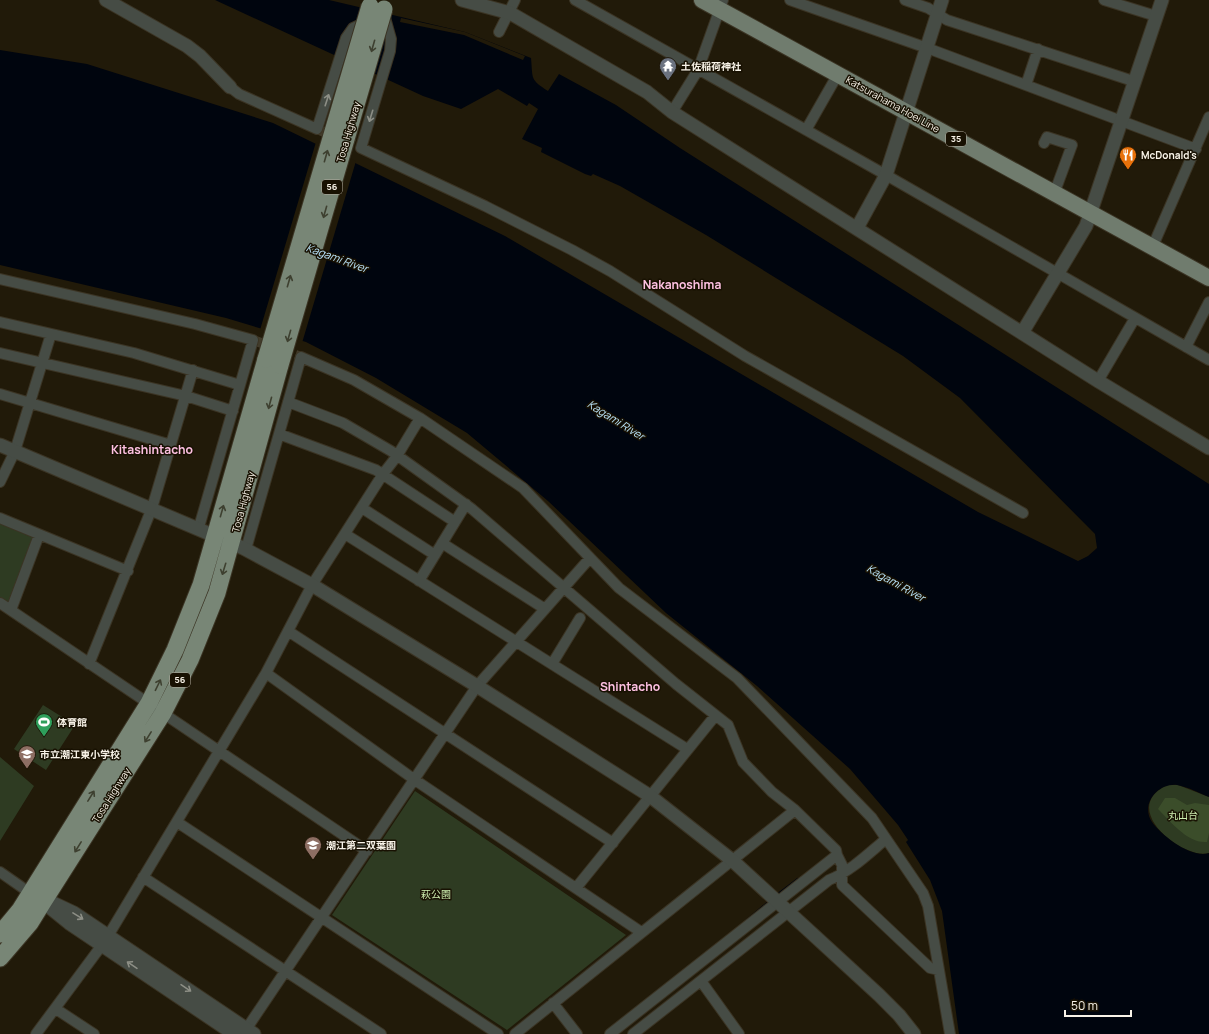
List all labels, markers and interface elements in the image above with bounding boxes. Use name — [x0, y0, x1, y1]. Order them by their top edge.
one-way arrow — [369, 40, 376, 53]
temple icon: 土佐稲荷神社 — [658, 56, 678, 81]
place label: 土佐稲荷神社 — [681, 59, 742, 73]
street label: Katsurahama Hoei Line — [844, 72, 943, 136]
one-way arrow — [323, 95, 331, 107]
street label: Tosa Highway — [333, 99, 364, 164]
one-way arrow — [367, 109, 374, 122]
road number: 35 — [946, 132, 966, 146]
restaurant icon: McDonald's — [1118, 145, 1138, 170]
place label: McDonald's — [1141, 148, 1197, 162]
one-way arrow — [323, 150, 330, 163]
road number: 56 — [322, 180, 342, 194]
one-way arrow — [321, 205, 328, 218]
water label: Kagami River — [304, 239, 372, 276]
one-way arrow — [286, 275, 293, 288]
district label: Nakanoshima — [643, 276, 721, 293]
one-way arrow — [285, 330, 292, 343]
one-way arrow — [266, 396, 273, 409]
water label: Kagami River — [585, 396, 649, 444]
district label: Kitashintacho — [111, 441, 193, 458]
street label: Tosa Highway — [228, 469, 258, 534]
one-way arrow — [219, 505, 226, 518]
water label: Kagami River — [864, 560, 930, 606]
one-way arrow — [220, 562, 227, 575]
road number: 56 — [170, 673, 190, 687]
district label: Shintacho — [600, 678, 660, 695]
one-way arrow — [155, 680, 163, 692]
sports icon: 体育館 — [34, 712, 54, 737]
place label: 体育館 — [56, 715, 87, 729]
one-way arrow — [144, 731, 152, 742]
school or university icon: 市立潮江東小学校 — [17, 744, 37, 769]
place label: 市立潮江東小学校 — [40, 747, 120, 761]
street label: Tosa Highway — [88, 764, 134, 825]
one-way arrow — [87, 790, 95, 802]
park label: 丸山台 — [1168, 808, 1198, 822]
school or university icon: 潮江第二双葉園 — [303, 835, 323, 860]
place label: 潮江第二双葉園 — [326, 838, 396, 852]
one-way arrow — [74, 841, 82, 852]
park label: 萩公園 — [421, 887, 451, 901]
one-way arrow — [72, 912, 84, 920]
one-way arrow — [127, 961, 138, 969]
one-way arrow — [180, 984, 191, 992]
scale bar — [1065, 992, 1131, 1018]
text: 50 m — [1071, 997, 1098, 1014]

